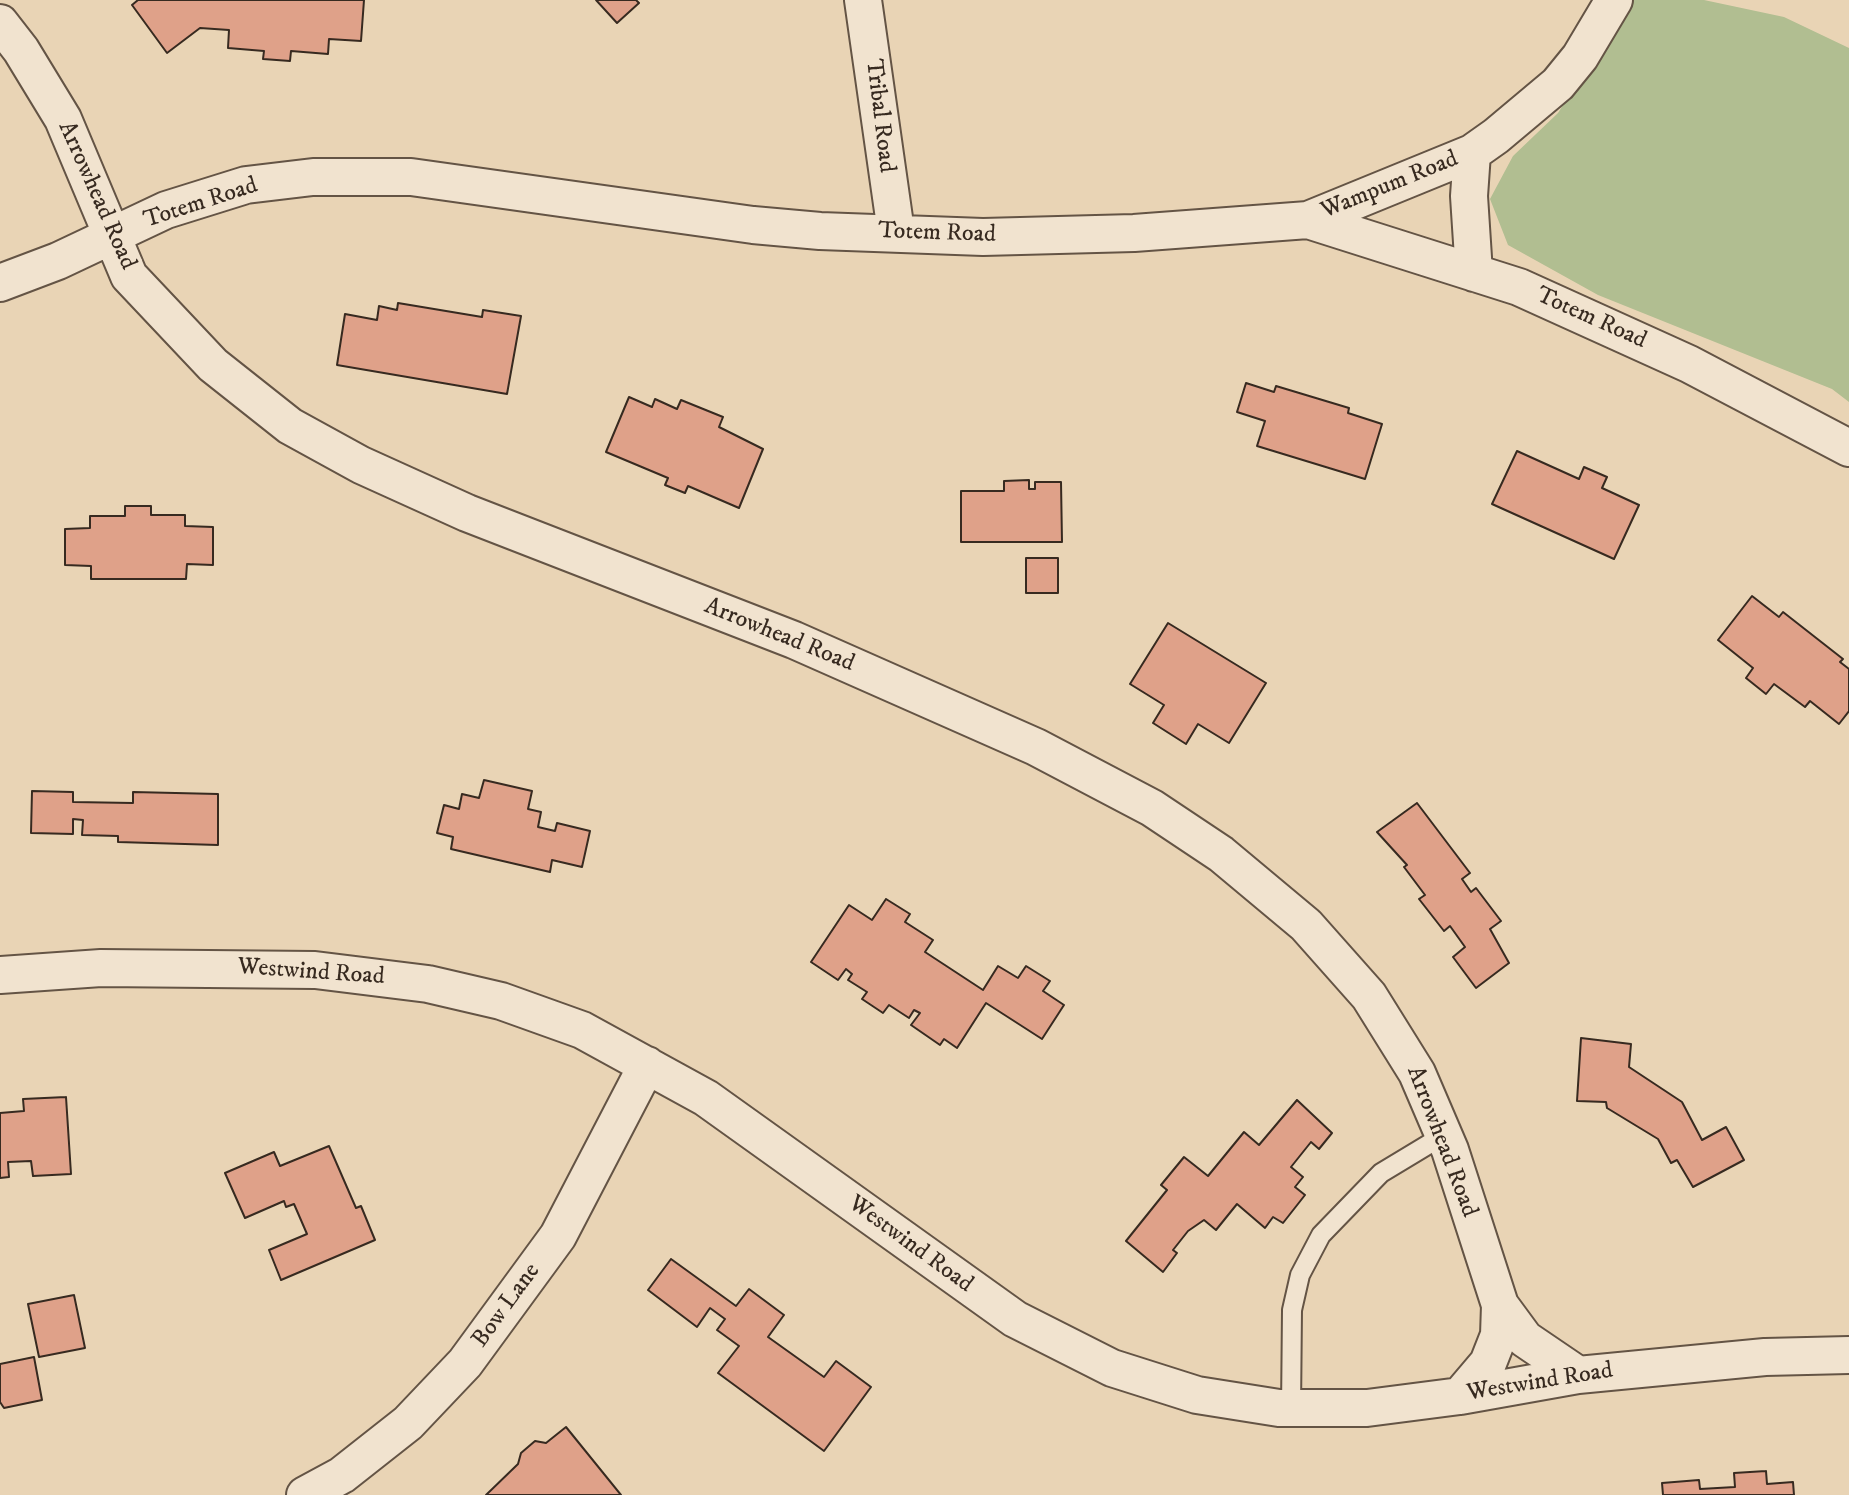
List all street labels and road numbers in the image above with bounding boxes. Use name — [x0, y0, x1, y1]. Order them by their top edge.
street label: Tribal Road — [858, 58, 900, 174]
street label: Arrowhead Road — [50, 117, 142, 275]
street label: Wampum Road — [1317, 145, 1463, 227]
street label: Totem Road — [141, 172, 261, 236]
street label: Totem Road — [878, 218, 996, 250]
street label: Totem Road — [1531, 282, 1651, 356]
street label: Arrowhead Road — [700, 593, 858, 679]
street label: Westwind Road — [237, 953, 385, 993]
street label: Arrowhead Road — [1399, 1062, 1483, 1222]
street label: Westwind Road — [842, 1190, 978, 1300]
street label: Bow Lane — [467, 1258, 547, 1354]
street label: Westwind Road — [1465, 1357, 1615, 1409]

